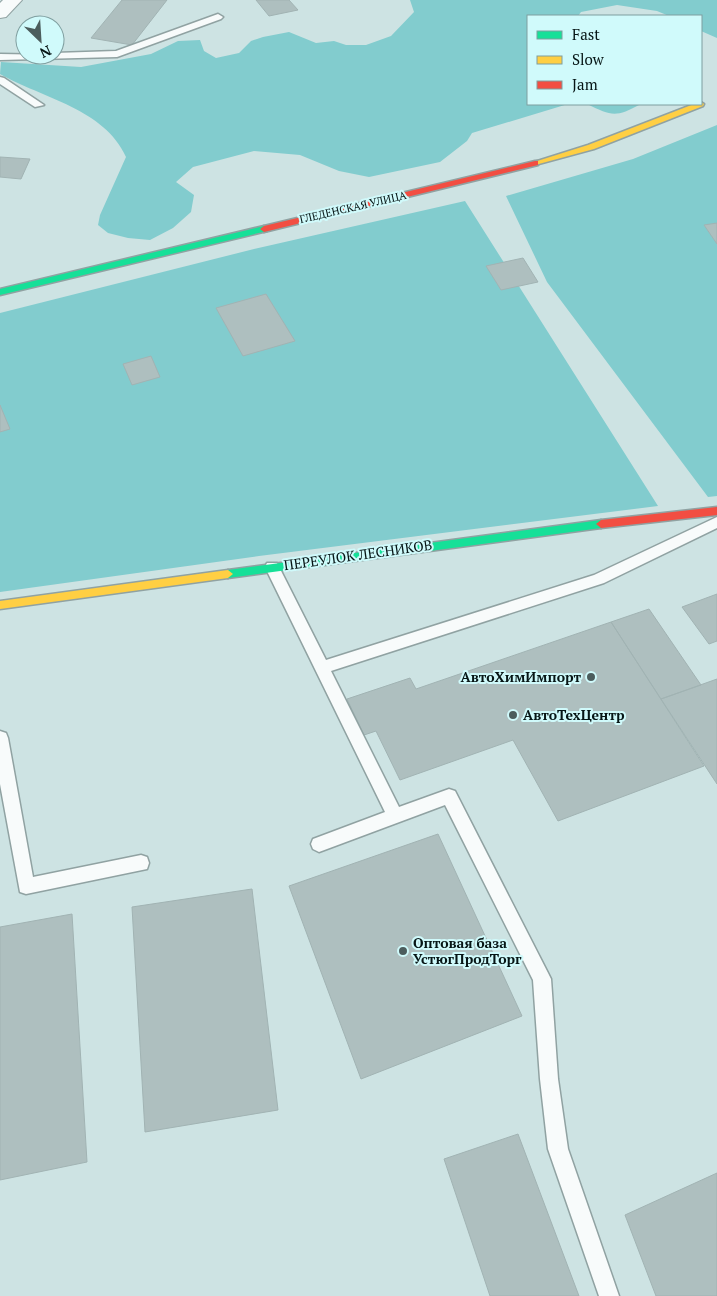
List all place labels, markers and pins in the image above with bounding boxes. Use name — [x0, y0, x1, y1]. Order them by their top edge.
place label: АвтоХимИмпорт — [461, 667, 581, 686]
marker: АвтоХимИмпорт — [585, 671, 597, 683]
place label: АвтоТехЦентр — [523, 705, 625, 724]
marker: АвтоТехЦентр — [507, 709, 519, 721]
place label: Оптовая база УстюгПродТорг — [413, 933, 522, 968]
marker: Оптовая база УстюгПродТорг — [397, 945, 409, 957]

